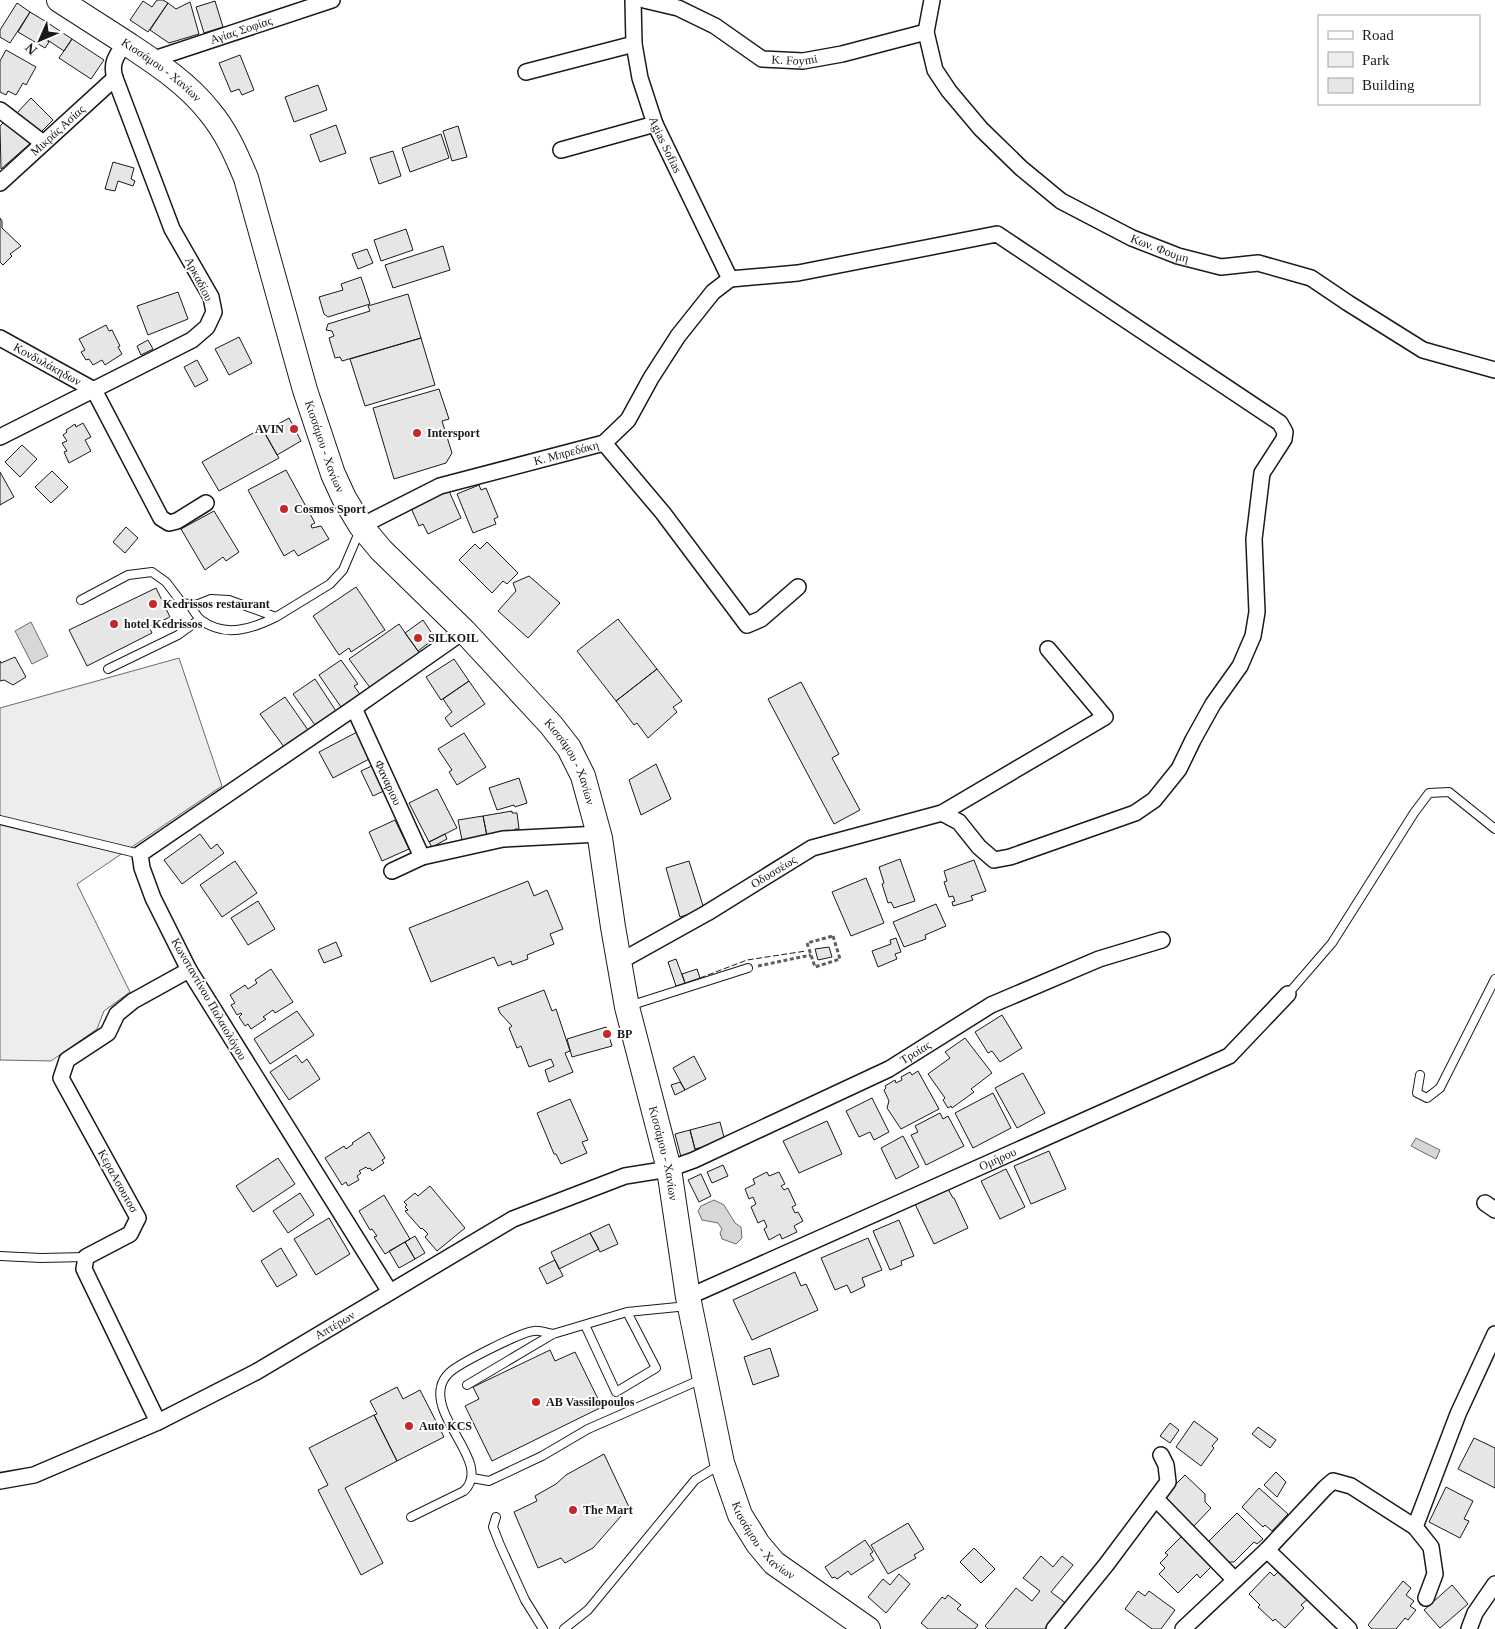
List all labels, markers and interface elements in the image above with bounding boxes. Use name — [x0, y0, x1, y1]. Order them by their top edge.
street label: Αγίας Σοφίας — [208, 13, 274, 47]
north arrow — [15, 15, 65, 65]
legend — [1318, 15, 1480, 105]
text: Road — [1362, 27, 1394, 43]
street label: Κισσάμου - Χανίων — [119, 35, 205, 105]
text: N — [22, 40, 40, 58]
street label: K. Foymi — [771, 51, 819, 68]
text: Park — [1362, 52, 1390, 68]
text: Building — [1362, 77, 1415, 93]
street label: Μικράς Ασίας — [27, 102, 88, 159]
street label: Agias Sofias — [646, 115, 685, 176]
street label: Κων. Φουμη — [1129, 231, 1190, 265]
street label: Αρκαδίου — [182, 255, 216, 303]
street label: Κονδυλάκηδων — [11, 340, 84, 389]
street label: Κισσάμου - Χανίων — [302, 399, 348, 495]
place label: AVIN — [255, 422, 284, 436]
marker: AVIN — [288, 423, 300, 435]
place label: Intersport — [427, 426, 480, 440]
marker: Intersport — [411, 427, 423, 439]
street label: Κ. Μπρεδάκη — [532, 438, 600, 468]
place label: Cosmos Sport — [294, 502, 366, 516]
marker: Cosmos Sport — [278, 503, 290, 515]
place label: Kedrissos restaurant — [163, 597, 270, 611]
marker: Kedrissos restaurant — [147, 598, 159, 610]
place label: hotel Kedrissos — [124, 617, 203, 631]
marker: hotel Kedrissos — [108, 618, 120, 630]
place label: SILKOIL — [428, 631, 479, 645]
marker: SILKOIL — [412, 632, 424, 644]
street label: Κισσάμου - Χανίων — [541, 715, 598, 807]
street label: Φαναριου — [372, 758, 404, 807]
street label: Οδυσσέως — [748, 852, 799, 891]
street label: Κωνσταντίνου Παλαιολόγου — [168, 936, 250, 1062]
place label: BP — [617, 1027, 632, 1041]
marker: BP — [601, 1028, 613, 1040]
street label: Τροίας — [897, 1037, 934, 1067]
street label: Κισσάμου - Χανίων — [646, 1104, 681, 1202]
street label: Ομήρου — [977, 1145, 1019, 1173]
street label: ΚεραΑσουτοσ — [95, 1147, 141, 1216]
street label: Απτέρων — [312, 1308, 358, 1342]
place label: AB Vassilopoulos — [546, 1395, 635, 1409]
marker: AB Vassilopoulos — [530, 1396, 542, 1408]
place label: Auto KCS — [419, 1419, 472, 1433]
marker: Auto KCS — [403, 1420, 415, 1432]
street label: Κισσάμου - Χανίων — [729, 1500, 798, 1583]
place label: The Mart — [583, 1503, 633, 1517]
marker: The Mart — [567, 1504, 579, 1516]

